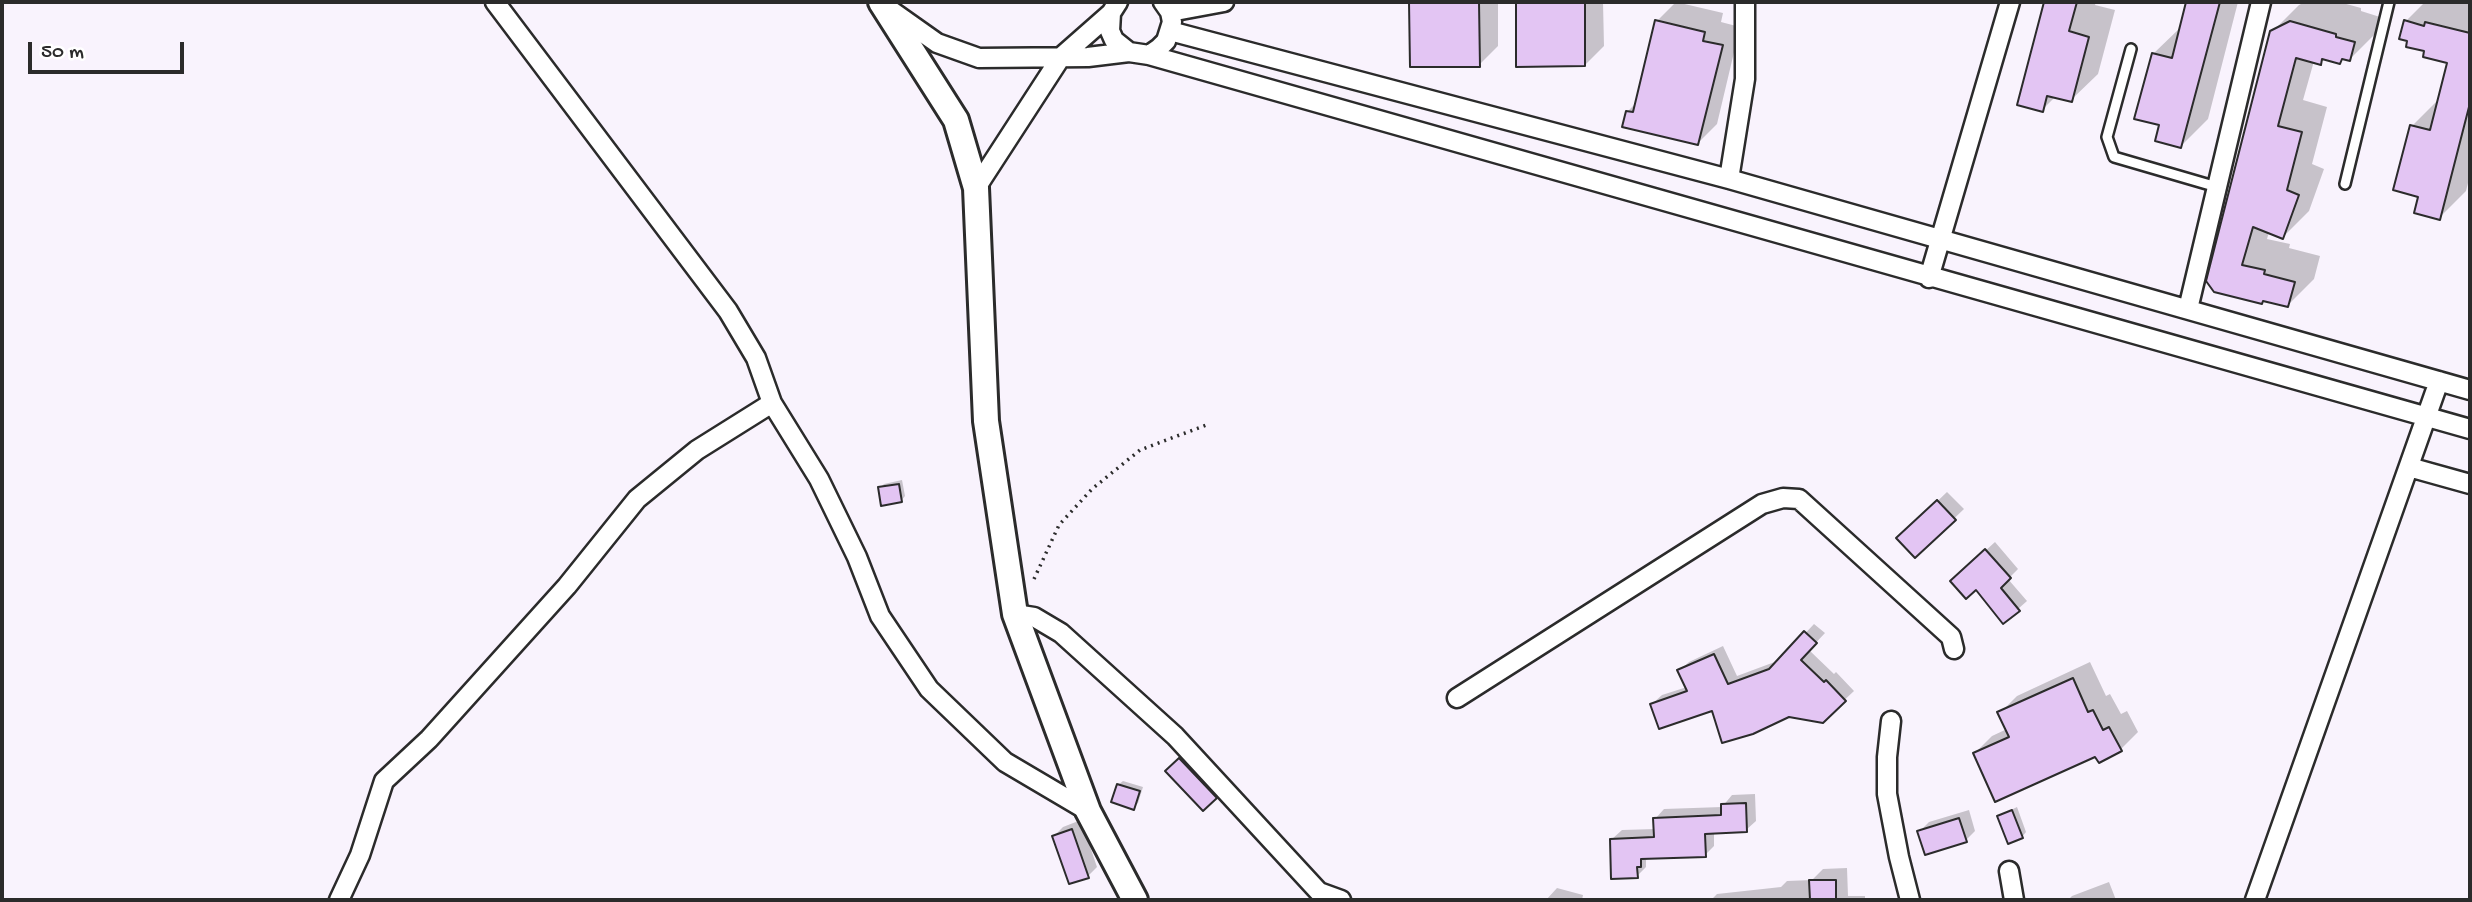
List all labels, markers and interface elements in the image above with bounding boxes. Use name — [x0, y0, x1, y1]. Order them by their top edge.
scale bar — [32, 28, 187, 72]
text: 50 m — [41, 41, 84, 66]

